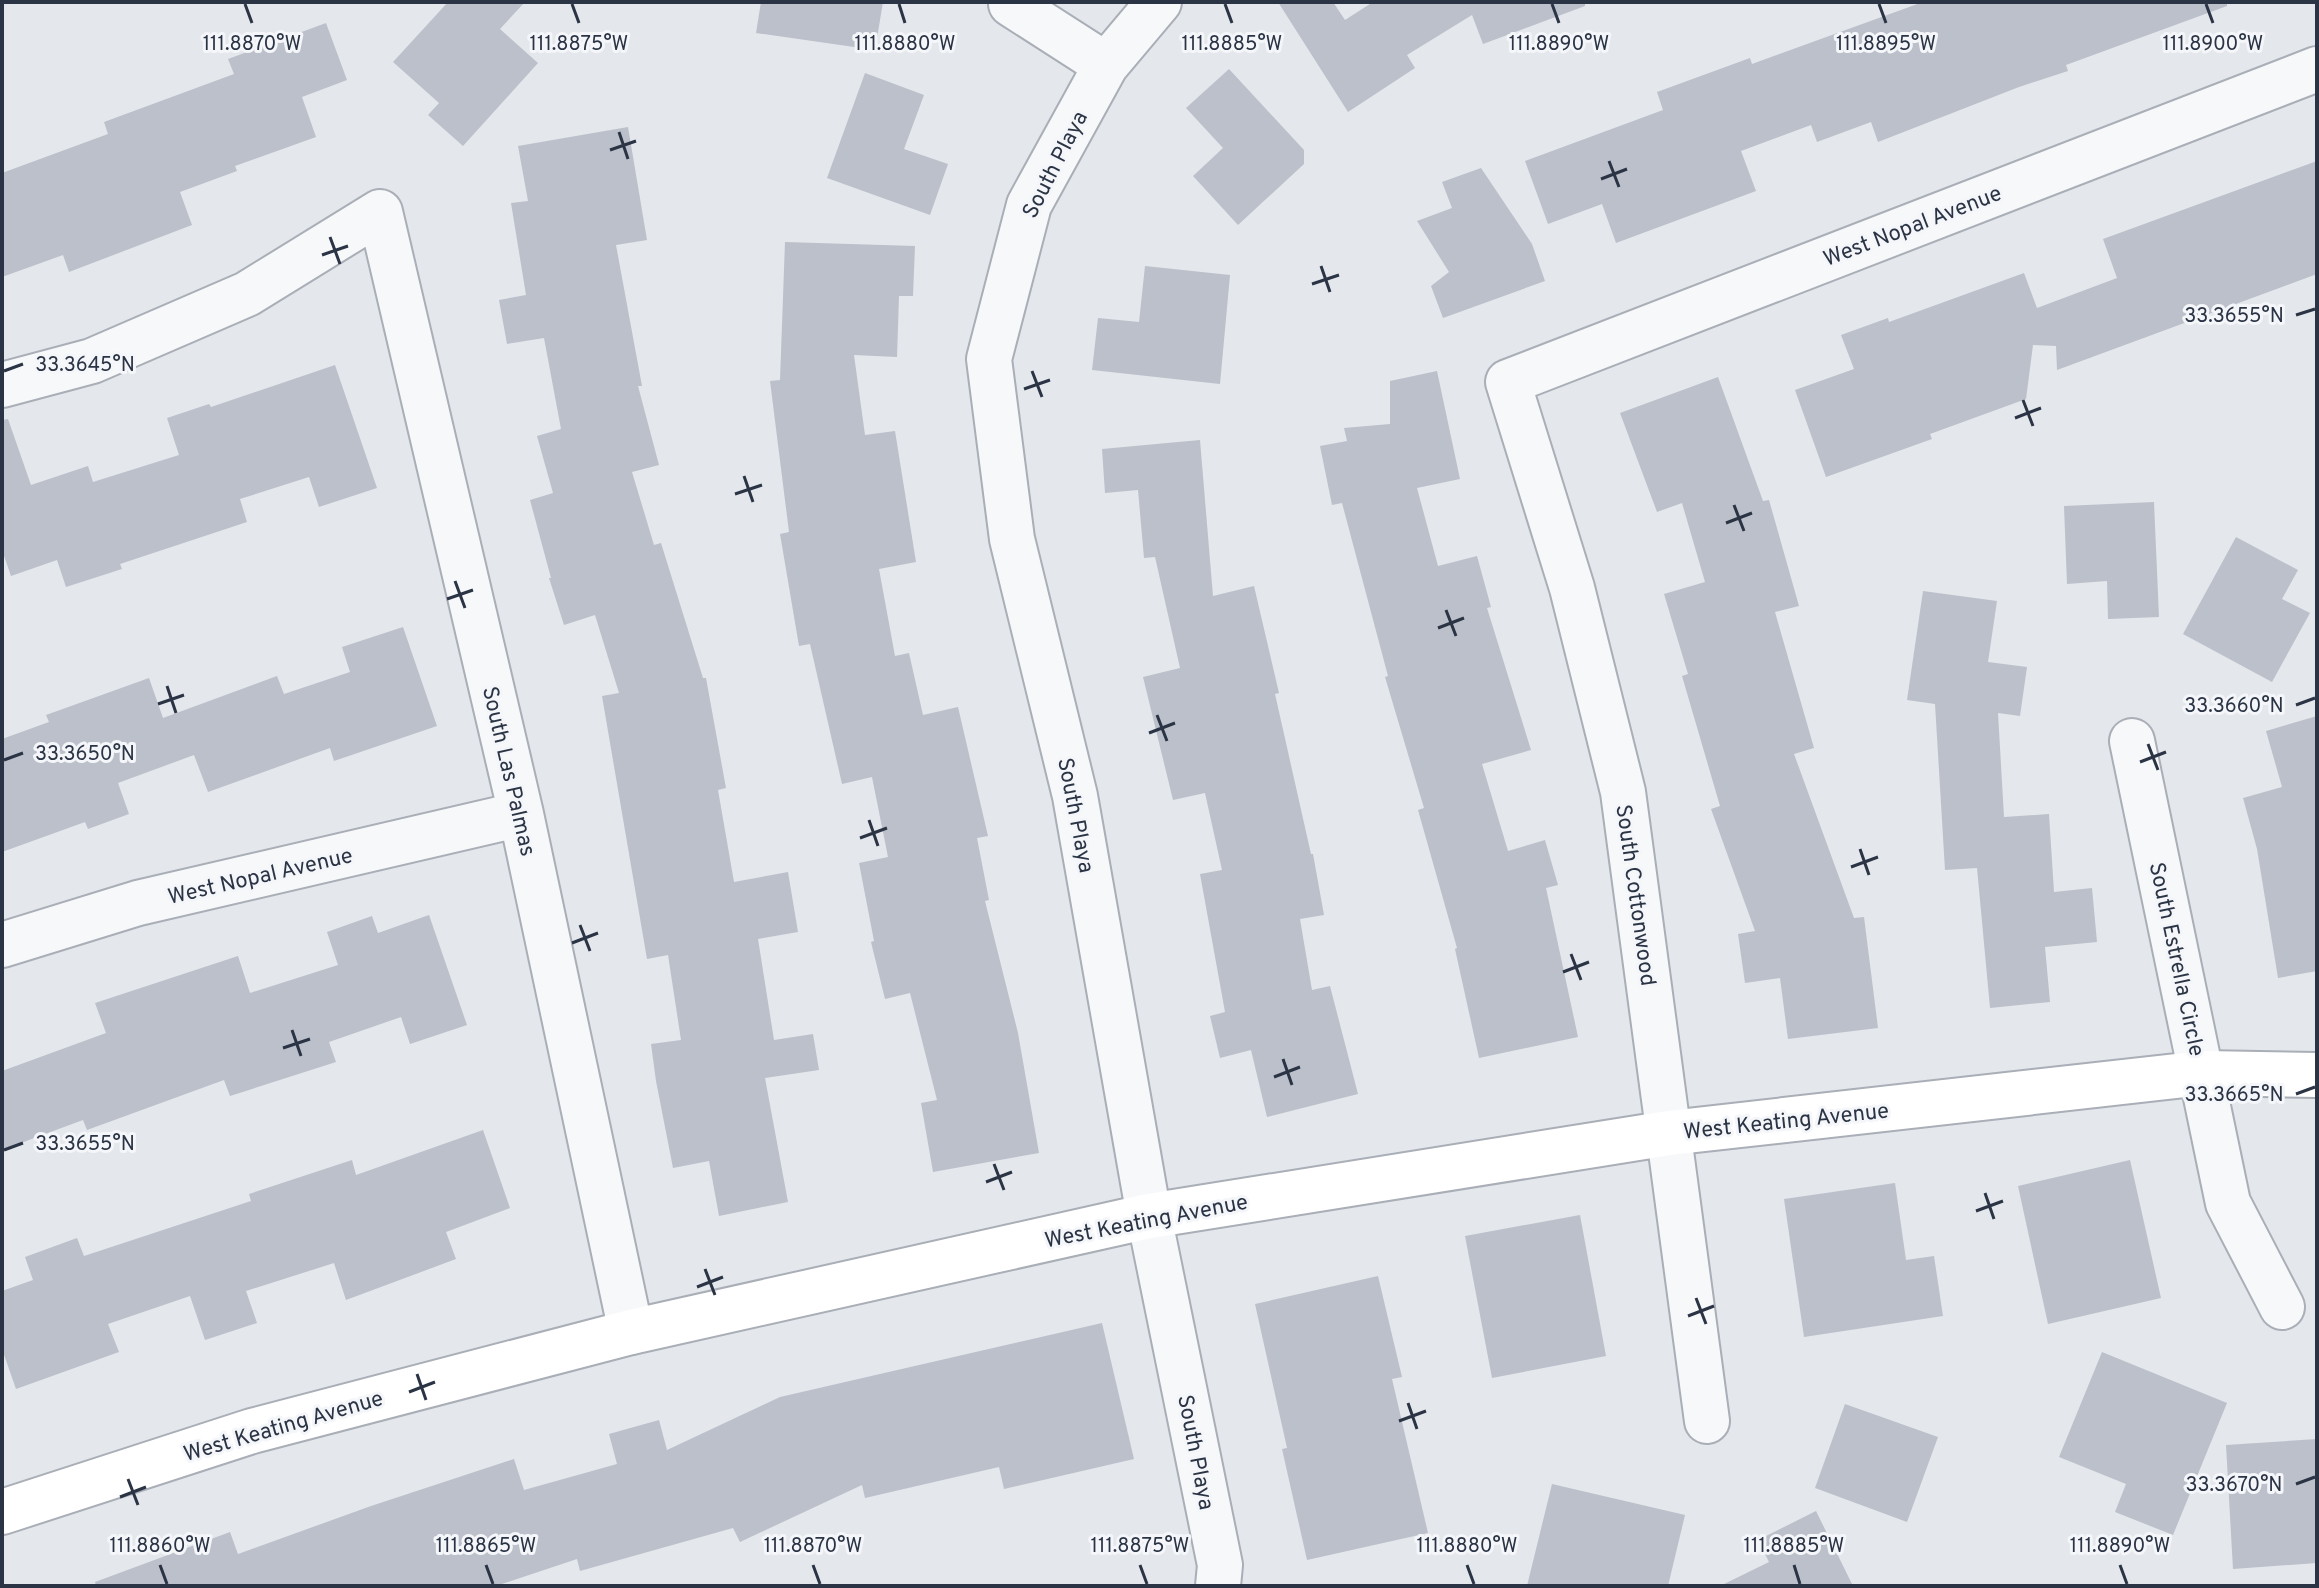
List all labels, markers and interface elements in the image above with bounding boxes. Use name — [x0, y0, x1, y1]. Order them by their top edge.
text: 111.8870°W — [203, 32, 301, 58]
text: 111.8875°W — [530, 32, 628, 58]
text: 111.8880°W — [854, 32, 956, 58]
text: 111.8885°W — [1182, 32, 1282, 58]
text: 111.8890°W — [1509, 32, 1609, 58]
text: 111.8895°W — [1836, 32, 1936, 58]
text: 111.8900°W — [2163, 32, 2263, 58]
street label: South Playa — [1018, 107, 1095, 223]
street label: West Nopal Avenue — [1820, 181, 2006, 274]
text: 33.3655°N — [2184, 304, 2284, 330]
text: 33.3645°N — [35, 353, 135, 379]
street label: South Las Palmas — [475, 684, 540, 859]
text: 33.3660°N — [2184, 694, 2284, 720]
text: 33.3650°N — [35, 742, 135, 768]
street label: South Playa — [1050, 756, 1099, 875]
street label: South Cottonwood — [1608, 803, 1661, 988]
street label: West Nopal Avenue — [165, 843, 356, 912]
street label: South Estrella Circle — [2142, 860, 2209, 1059]
text: 33.3665°N — [2184, 1083, 2284, 1109]
street label: West Keating Avenue — [1682, 1098, 1890, 1147]
text: 33.3655°N — [35, 1132, 135, 1158]
street label: West Keating Avenue — [1043, 1189, 1250, 1255]
street label: West Keating Avenue — [181, 1386, 387, 1469]
street label: South Playa — [1170, 1393, 1219, 1512]
text: 33.3670°N — [2185, 1473, 2283, 1499]
text: 111.8860°W — [110, 1534, 210, 1560]
text: 111.8865°W — [436, 1534, 536, 1560]
text: 111.8870°W — [764, 1534, 862, 1560]
text: 111.8875°W — [1091, 1534, 1189, 1560]
text: 111.8880°W — [1416, 1534, 1518, 1560]
text: 111.8885°W — [1744, 1534, 1844, 1560]
text: 111.8890°W — [2070, 1534, 2170, 1560]

